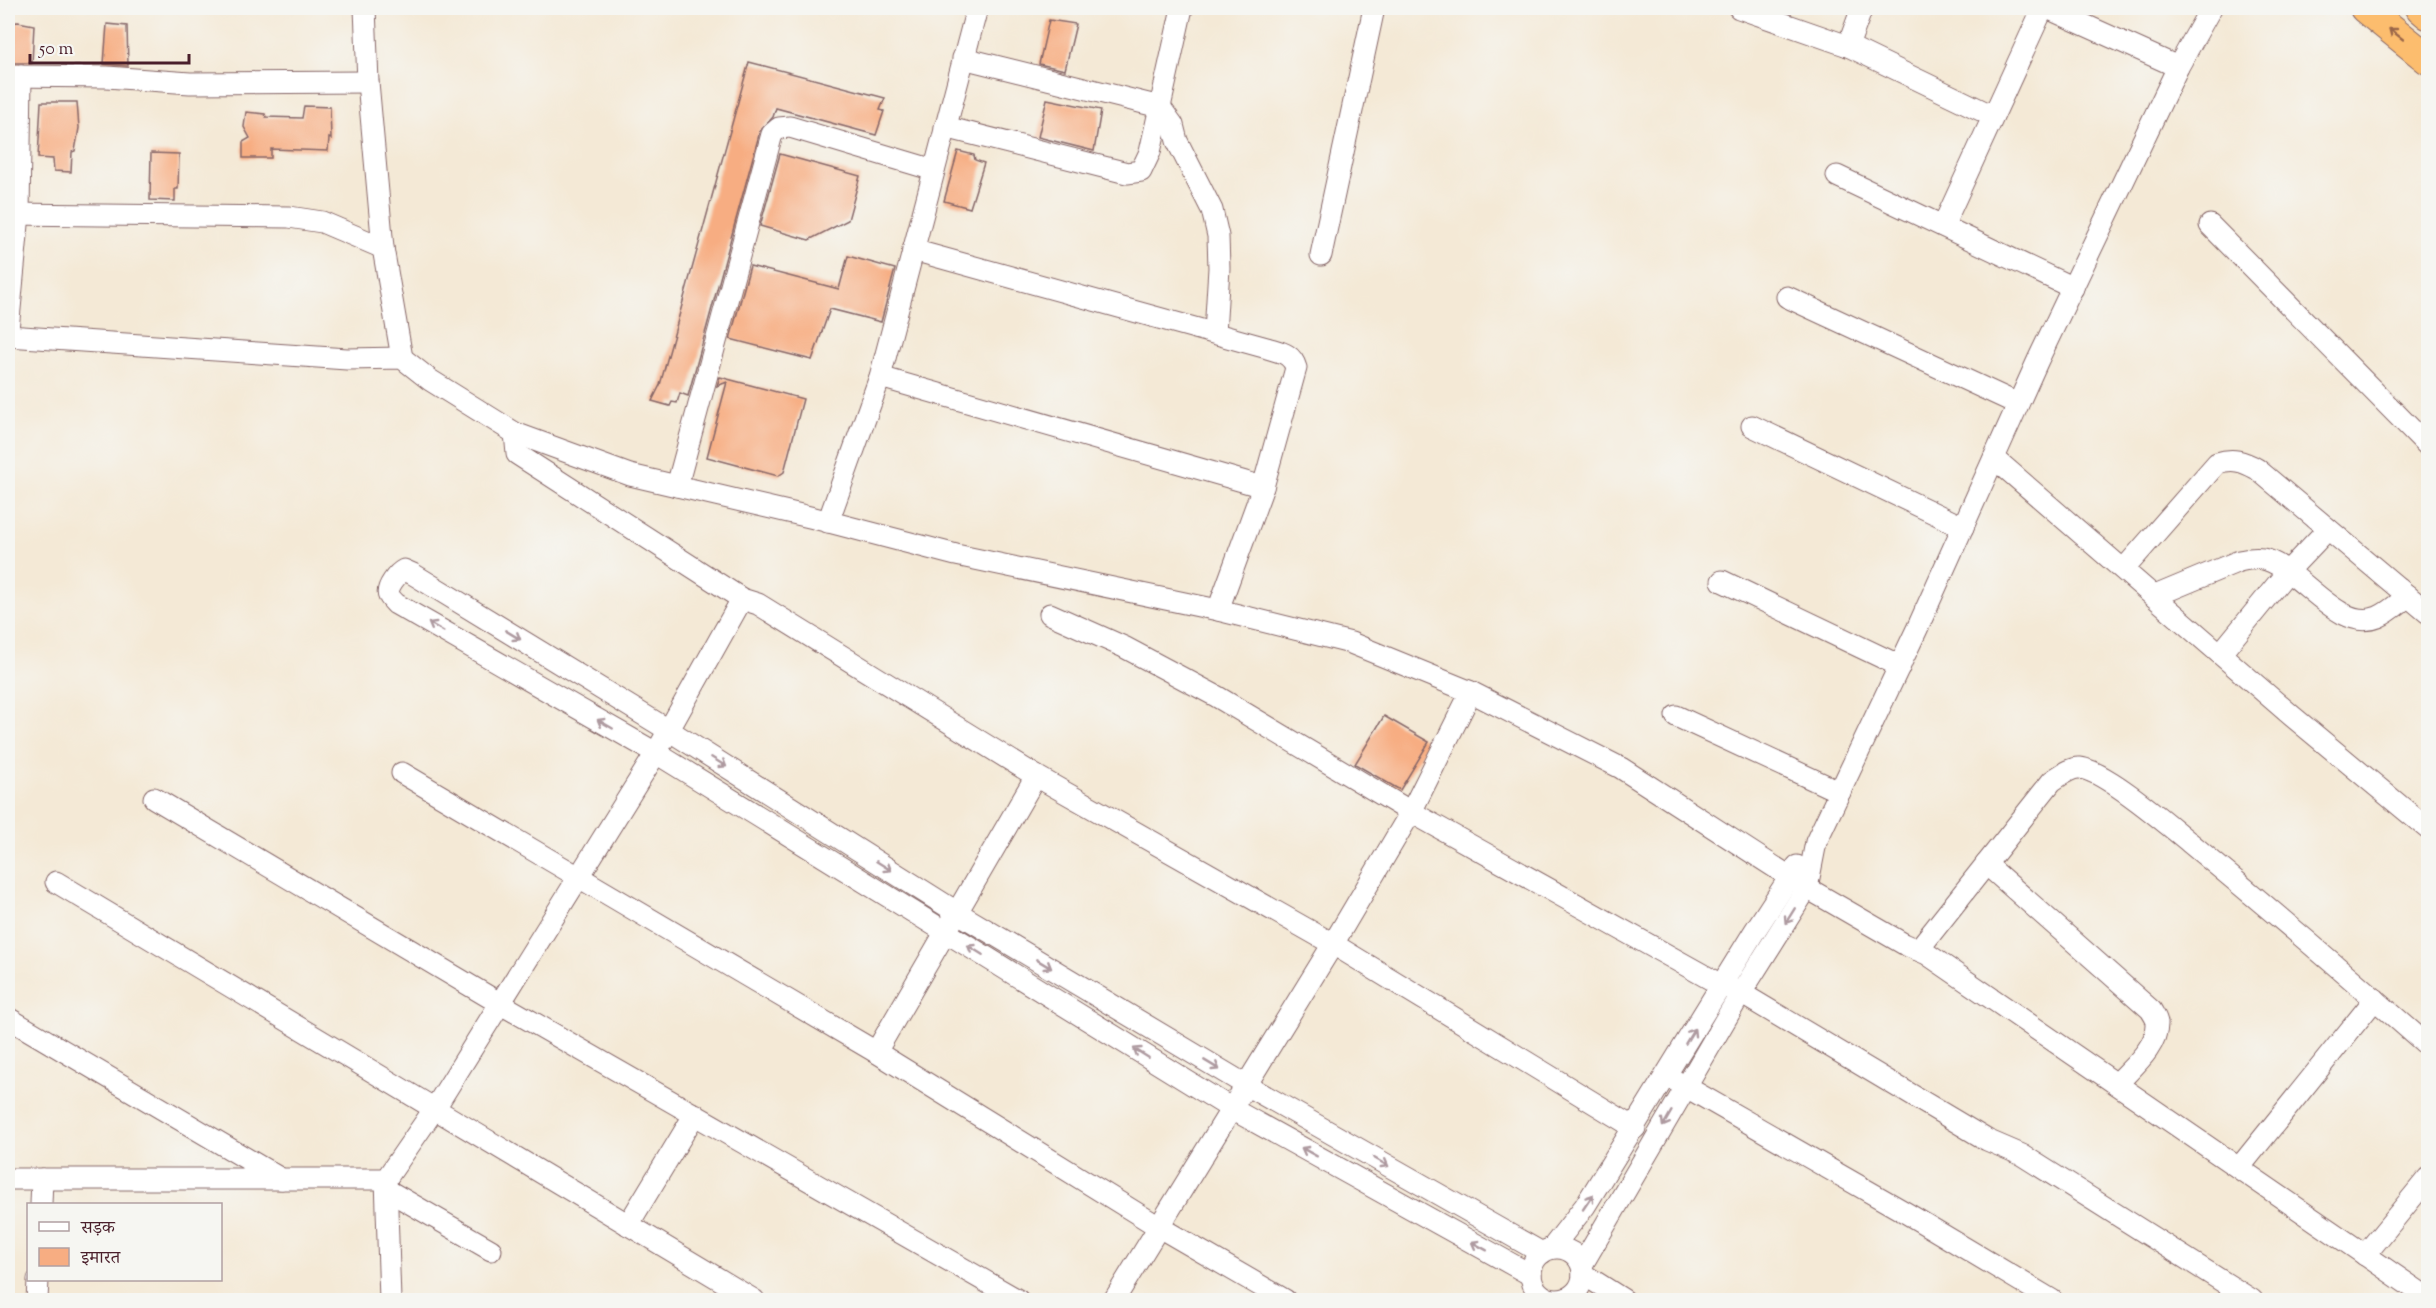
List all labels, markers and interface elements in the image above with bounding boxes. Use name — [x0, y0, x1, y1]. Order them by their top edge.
scale bar — [30, 27, 189, 65]
one-way arrow — [2389, 27, 2405, 40]
text: 50 m — [38, 37, 74, 63]
one-way arrow — [428, 621, 445, 633]
one-way arrow — [504, 630, 521, 642]
one-way arrow — [597, 718, 614, 730]
one-way arrow — [710, 756, 727, 768]
one-way arrow — [875, 860, 892, 872]
one-way arrow — [1783, 907, 1795, 924]
one-way arrow — [967, 944, 984, 956]
one-way arrow — [1035, 959, 1052, 971]
one-way arrow — [1685, 1028, 1697, 1045]
one-way arrow — [1133, 1046, 1150, 1058]
one-way arrow — [1203, 1059, 1220, 1071]
one-way arrow — [1661, 1110, 1673, 1127]
one-way arrow — [1301, 1146, 1318, 1158]
one-way arrow — [1372, 1156, 1389, 1168]
one-way arrow — [1581, 1193, 1594, 1210]
legend — [27, 1203, 222, 1281]
text: सड़क — [80, 1216, 116, 1242]
one-way arrow — [1471, 1240, 1488, 1252]
text: इमारत — [80, 1246, 121, 1272]

